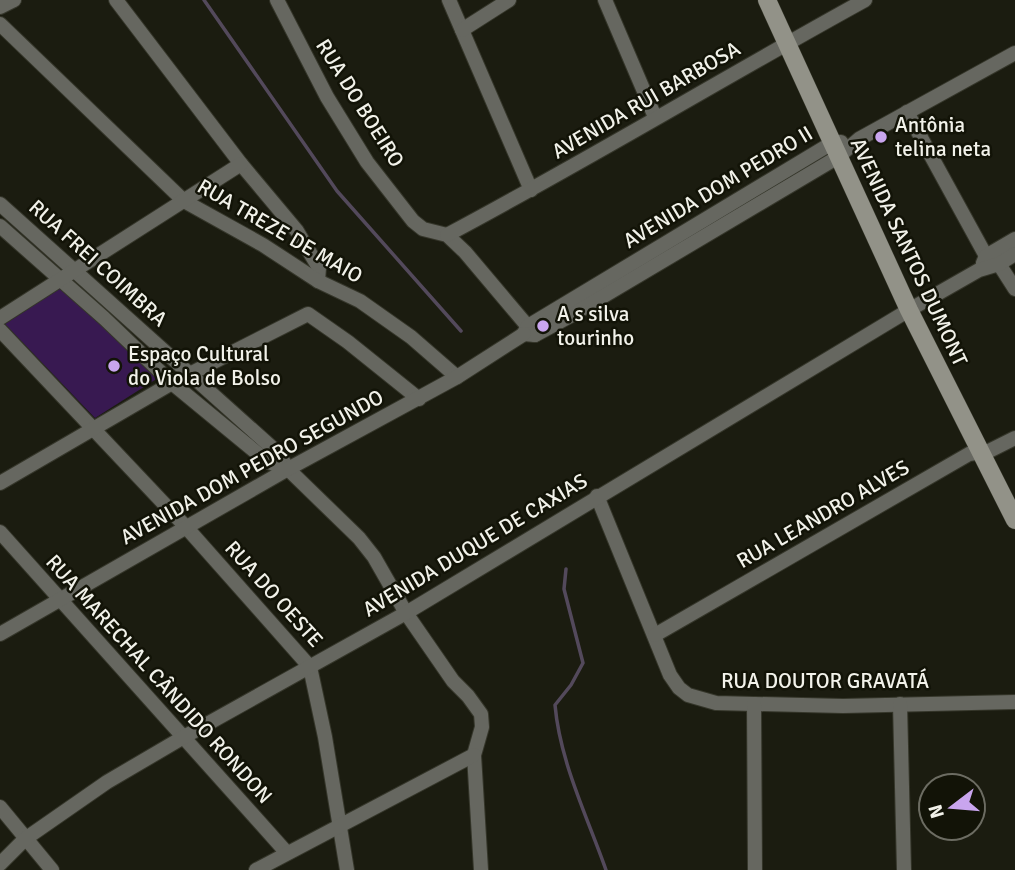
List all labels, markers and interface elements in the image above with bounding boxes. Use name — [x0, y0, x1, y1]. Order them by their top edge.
street label: RUA DO BOEIRO — [310, 34, 410, 172]
street label: AVENIDA RUI BARBOSA — [547, 35, 745, 165]
place label: Antônia telina neta — [895, 112, 991, 162]
street label: AVENIDA DOM PEDRO II — [619, 120, 817, 254]
marker: Antônia telina neta — [873, 129, 889, 145]
street label: AVENIDA SANTOS DUMONT — [845, 134, 974, 371]
street label: RUA TREZE DE MAIO — [193, 173, 367, 289]
street label: RUA FREI COIMBRA — [23, 194, 173, 332]
place label: A s silva tourinho — [557, 301, 634, 351]
marker: A s silva tourinho — [535, 318, 551, 334]
place label: Espaço Cultural do Viola de Bolso — [128, 341, 281, 391]
marker: Espaço Cultural do Viola de Bolso — [106, 358, 122, 374]
street label: AVENIDA DOM PEDRO SEGUNDO — [116, 384, 388, 550]
street label: RUA LEANDRO ALVES — [732, 454, 914, 574]
street label: AVENIDA DUQUE DE CAXIAS — [358, 468, 592, 622]
street label: RUA DO OESTE — [219, 535, 329, 653]
street label: RUA MARECHAL CÂNDIDO RONDON — [40, 549, 278, 809]
street label: RUA DOUTOR GRAVATÁ — [721, 668, 929, 694]
north arrow — [917, 772, 987, 842]
text: N — [923, 802, 950, 821]

